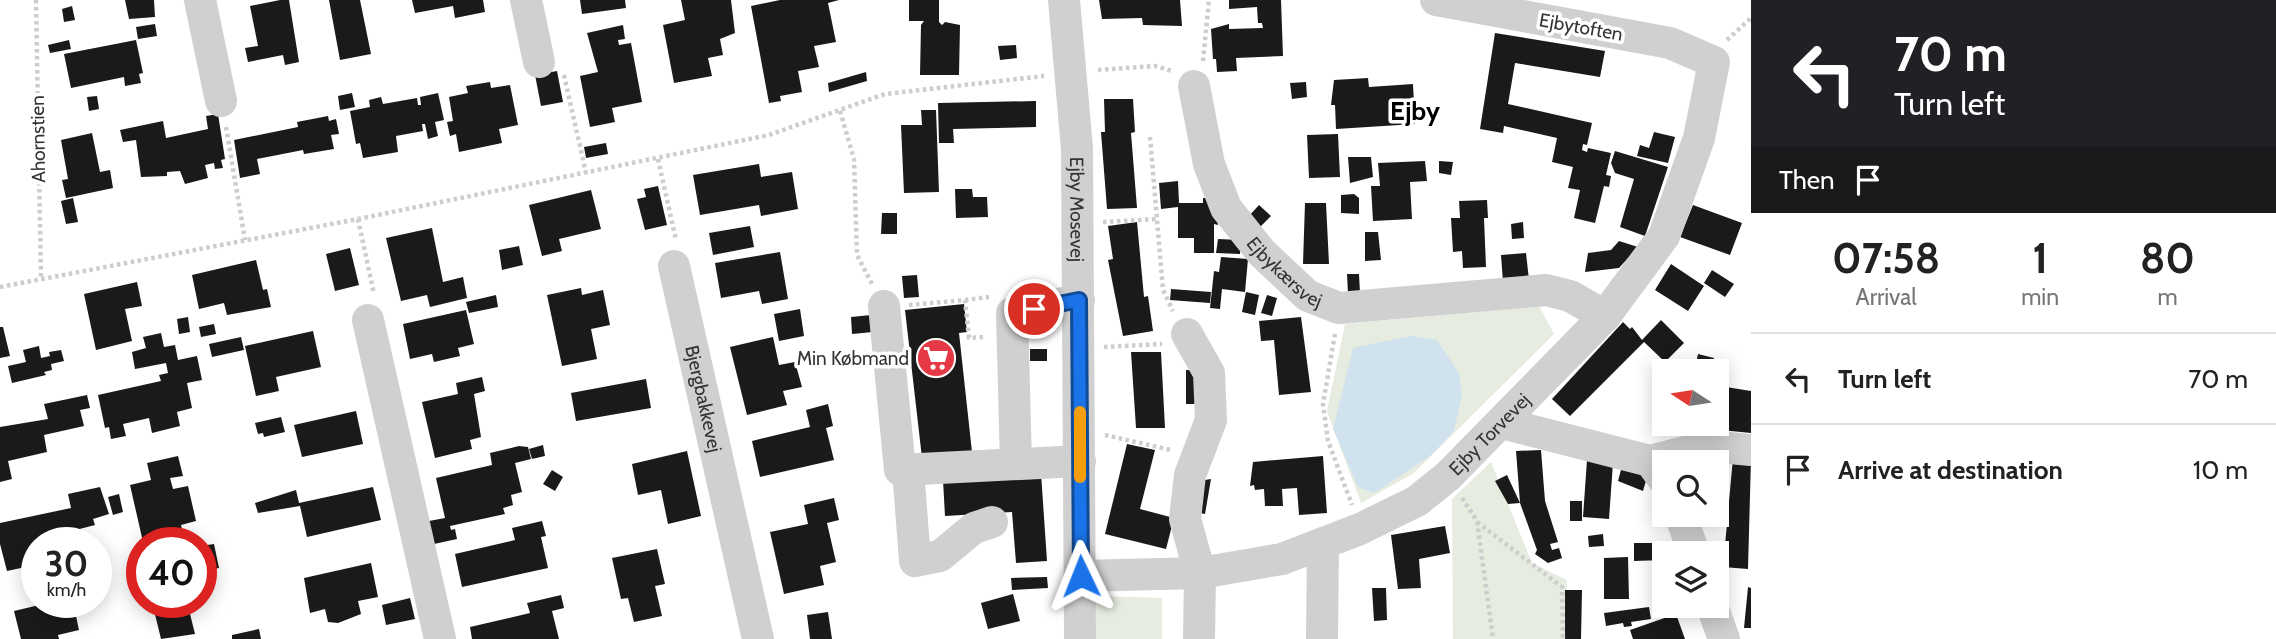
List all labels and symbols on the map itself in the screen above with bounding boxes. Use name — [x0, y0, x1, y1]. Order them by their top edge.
street label: Ejbytoften — [1537, 8, 1625, 46]
street label: Ahornstien — [26, 95, 50, 183]
district label: Ejby — [1390, 95, 1440, 127]
street label: Ejby Mosevej — [1066, 157, 1089, 262]
street label: Ejbykærsvej — [1242, 232, 1325, 312]
pin — [1004, 279, 1064, 339]
supermarket icon: Min Købmand — [915, 337, 957, 379]
street label: Bjergbakkevej — [681, 343, 727, 455]
place label: Min Købmand — [797, 347, 909, 370]
north arrow — [1652, 359, 1729, 436]
street label: Ejby Torvevej — [1444, 388, 1535, 480]
speed limit sign: 40 — [126, 527, 217, 618]
position arrow — [1044, 539, 1118, 613]

